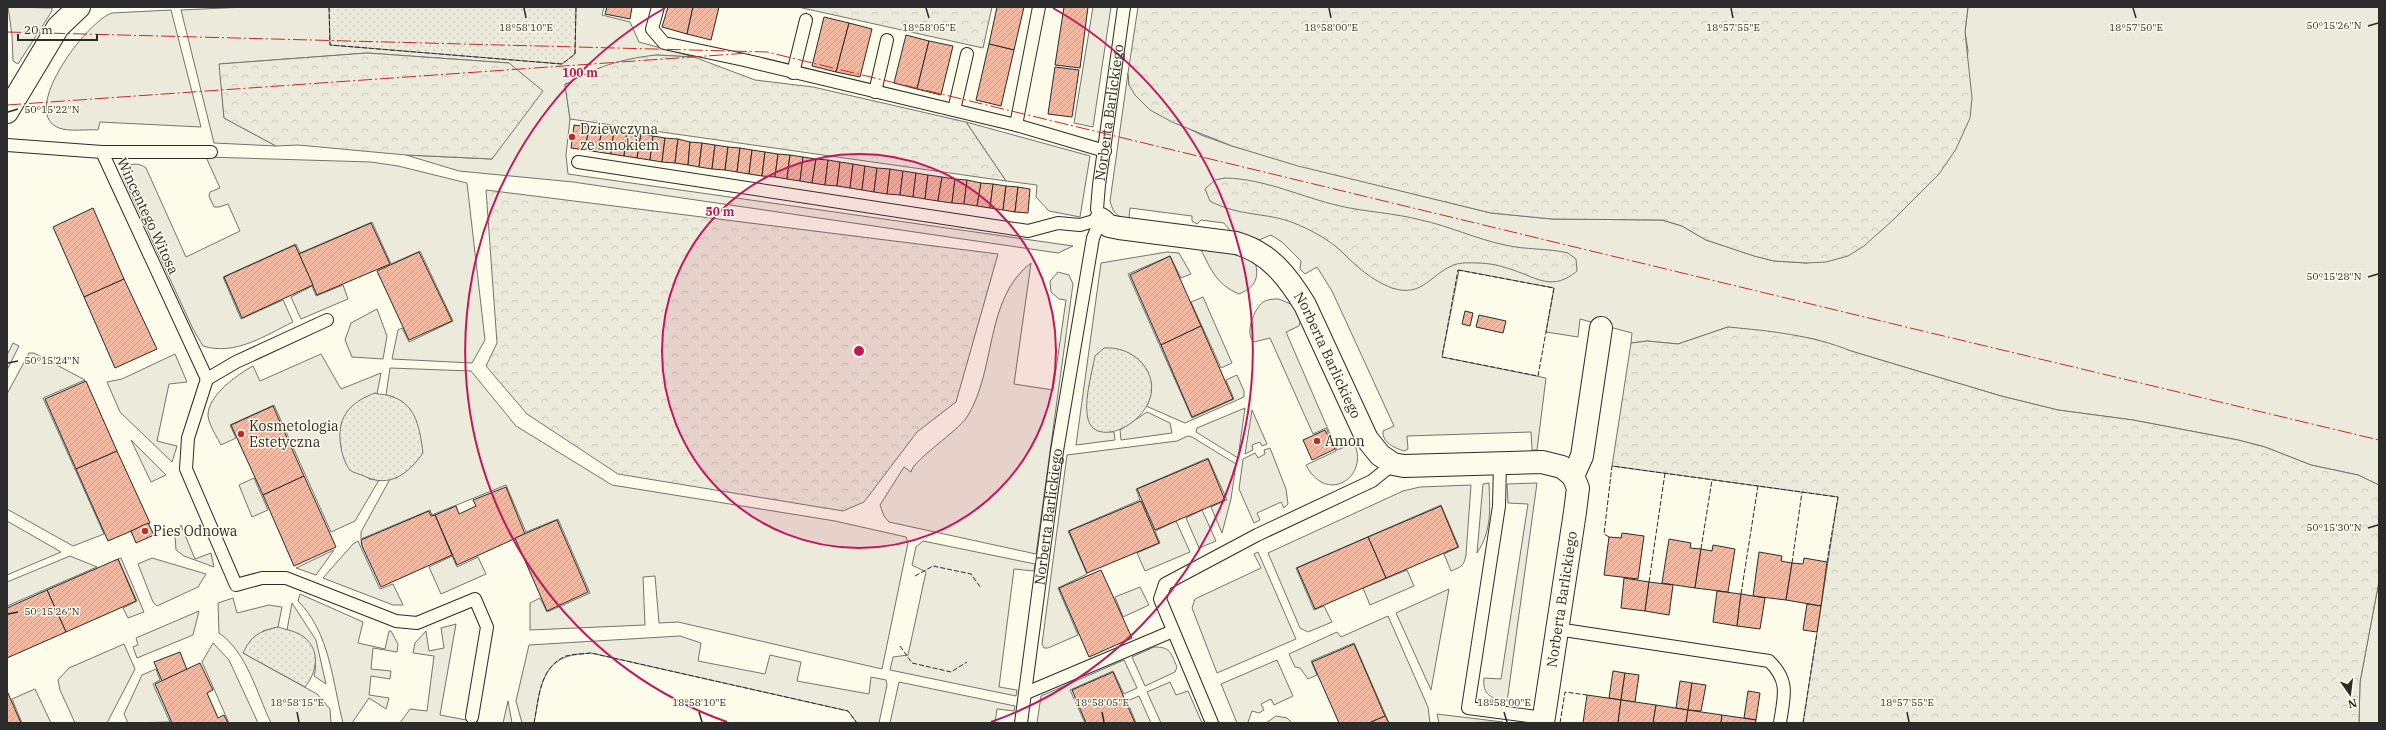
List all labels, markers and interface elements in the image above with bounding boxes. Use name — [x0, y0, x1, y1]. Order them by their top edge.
scale bar — [18, 16, 97, 42]
text: 50°15'26"N — [2307, 19, 2362, 32]
text: 18°58'10"E — [499, 21, 553, 34]
text: 18°58'05"E — [902, 21, 956, 34]
text: 18°58'00"E — [1304, 21, 1358, 34]
text: 18°57'55"E — [1706, 21, 1760, 34]
text: 18°57'50"E — [2109, 21, 2163, 34]
text: 20 m — [24, 22, 53, 37]
street label: Norberta Barlickiego — [1091, 43, 1128, 182]
text: 100 m — [562, 65, 598, 80]
text: 50°15'22"N — [25, 103, 80, 116]
place label: Dziewczyna ze smokiem — [580, 120, 659, 154]
marker: Dziewczyna ze smokiem — [567, 132, 577, 142]
street label: Wincentego Witosa — [113, 155, 183, 277]
text: 50 m — [706, 204, 735, 219]
text: 50°15'28"N — [2307, 270, 2362, 283]
street label: Norberta Barlickiego — [1290, 288, 1365, 421]
centre of rings — [852, 344, 866, 358]
text: 50°15'24"N — [25, 354, 80, 367]
place label: Kosmetologia Estetyczna — [249, 417, 339, 451]
marker: Kosmetologia Estetyczna — [236, 429, 246, 439]
place label: Amon — [1325, 432, 1365, 450]
marker: Amon — [1312, 436, 1322, 446]
street label: Norberta Barlickiego — [1030, 447, 1066, 586]
text: 50°15'30"N — [2307, 521, 2362, 534]
place label: Pies Odnowa — [153, 522, 238, 540]
marker: Pies Odnowa — [140, 526, 150, 536]
street label: Norberta Barlickiego — [1543, 530, 1581, 669]
text: 50°15'26"N — [25, 605, 80, 618]
north arrow — [2330, 674, 2370, 714]
text: 18°58'15"E — [270, 696, 324, 709]
text: 18°58'10"E — [672, 696, 726, 709]
text: 18°58'05"E — [1075, 696, 1129, 709]
text: 18°58'00"E — [1477, 696, 1531, 709]
text: 18°57'55"E — [1880, 696, 1934, 709]
text: N — [2346, 696, 2358, 712]

